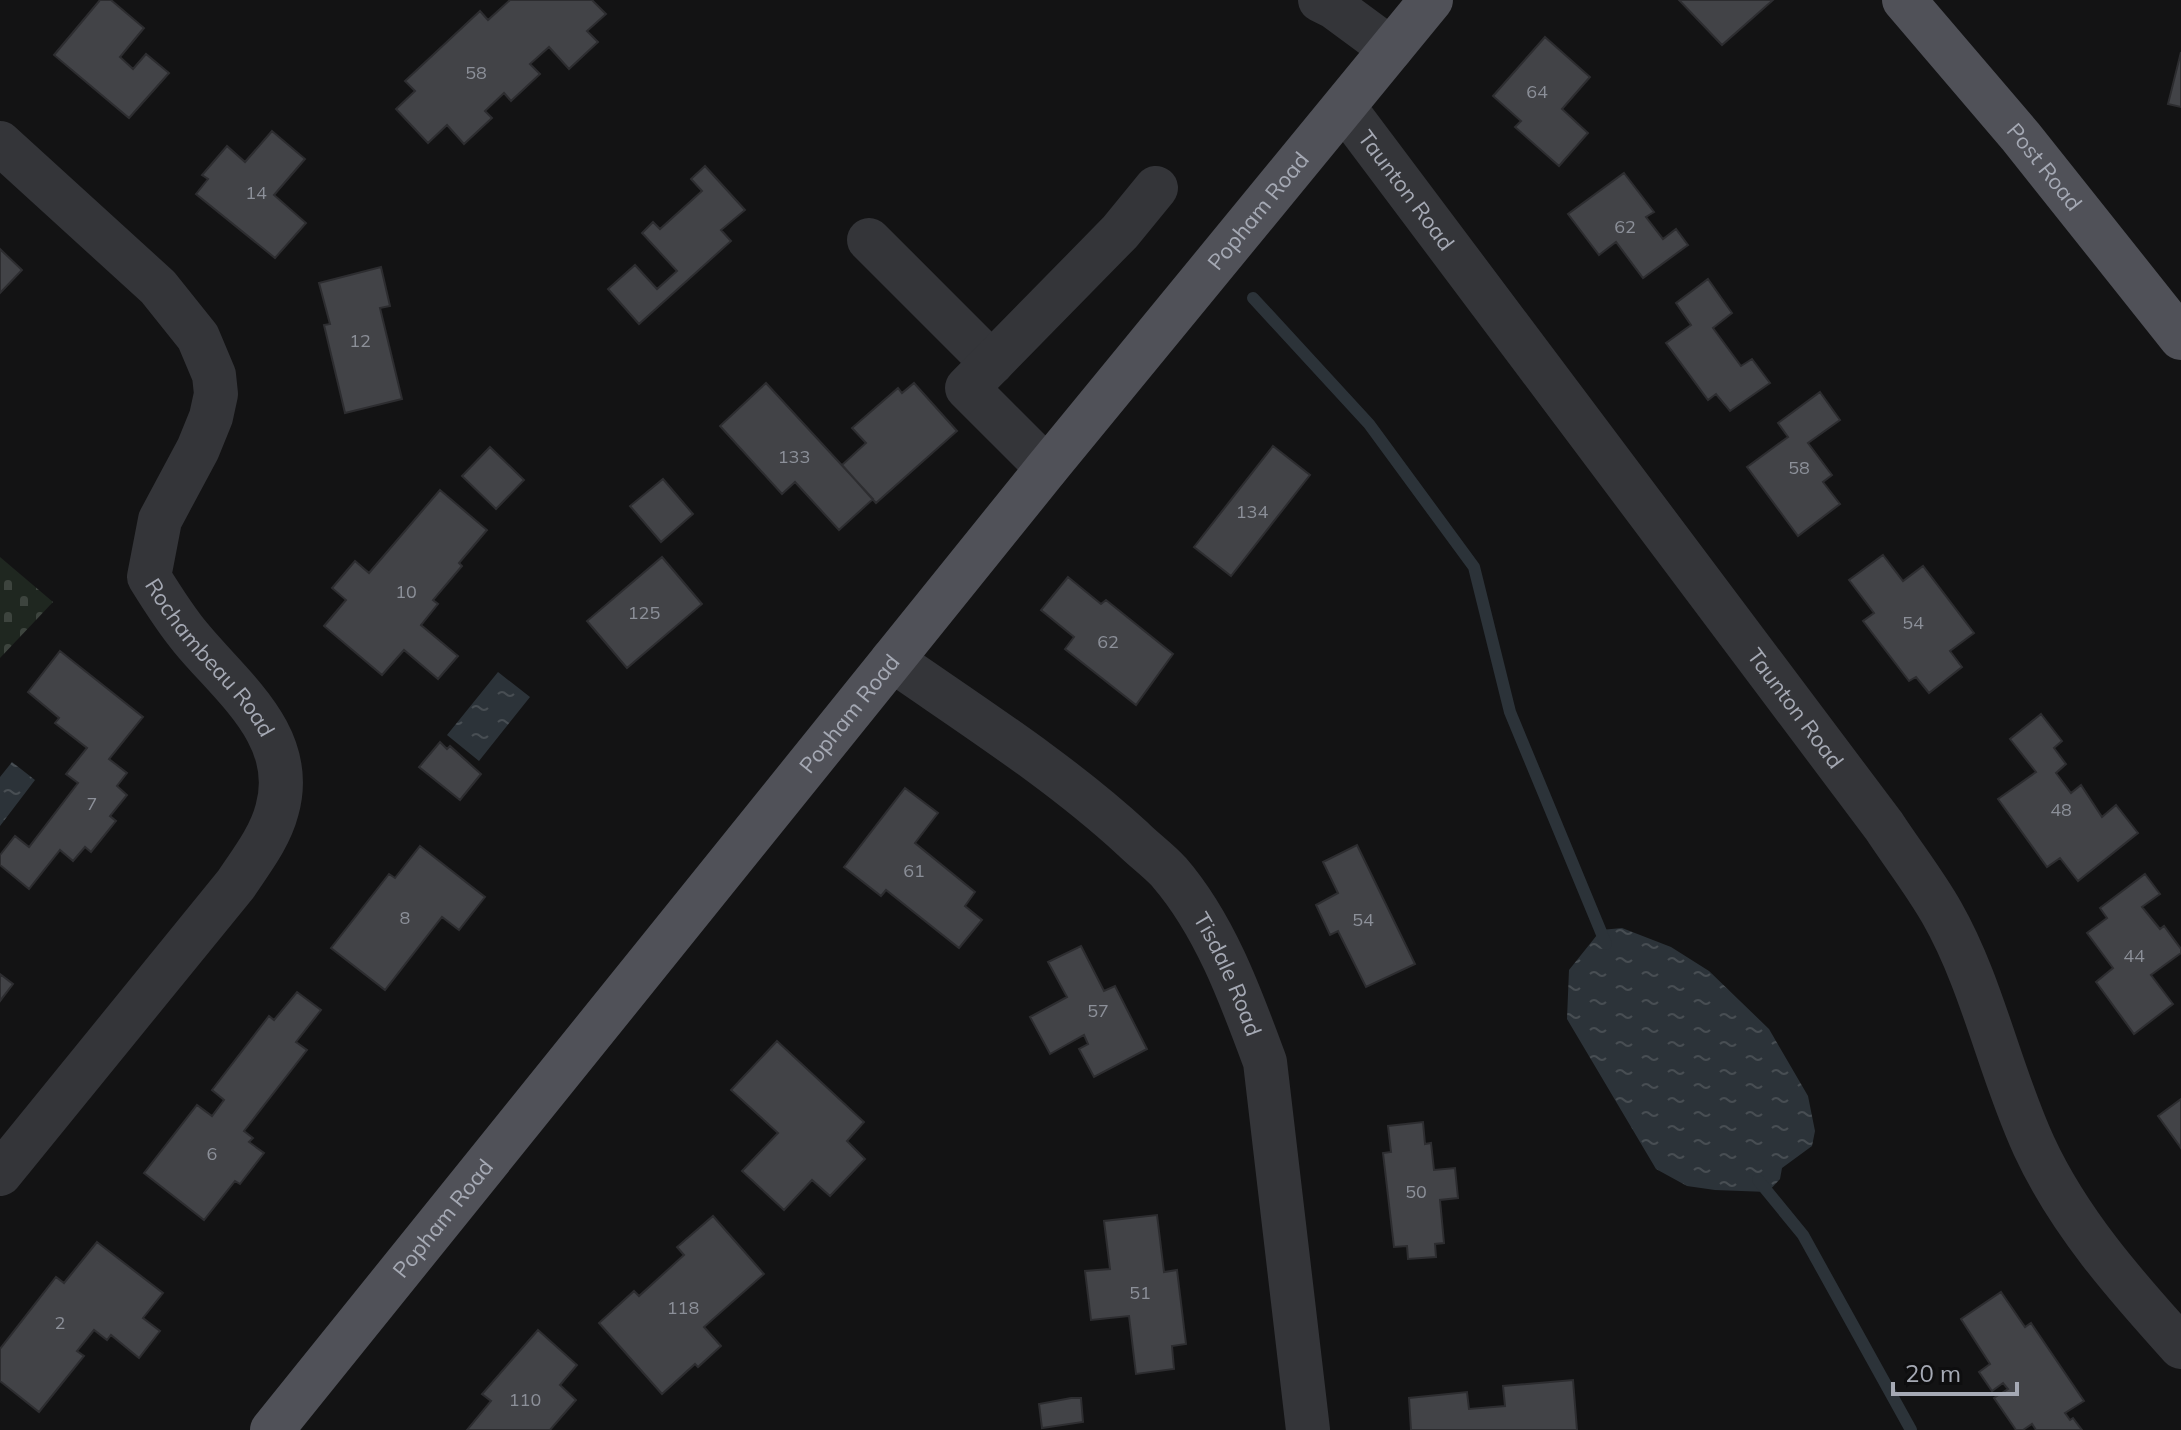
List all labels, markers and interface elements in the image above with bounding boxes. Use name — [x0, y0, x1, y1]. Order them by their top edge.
house number: 58 — [465, 61, 487, 84]
house number: 64 — [1526, 80, 1548, 103]
street label: Post Road — [2001, 117, 2088, 216]
street label: Taunton Road — [1352, 125, 1461, 256]
street label: Popham Road — [1201, 146, 1315, 276]
house number: 14 — [245, 181, 267, 204]
house number: 62 — [1614, 215, 1636, 238]
house number: 12 — [349, 329, 371, 352]
house number: 133 — [778, 445, 810, 468]
house number: 58 — [1788, 456, 1810, 479]
house number: 134 — [1236, 500, 1268, 523]
street label: Rochambeau Road — [139, 573, 281, 741]
house number: 10 — [395, 580, 417, 603]
house number: 125 — [628, 601, 660, 624]
house number: 54 — [1902, 611, 1924, 634]
house number: 62 — [1097, 630, 1119, 653]
street label: Taunton Road — [1741, 643, 1850, 774]
street label: Popham Road — [793, 648, 905, 779]
house number: 7 — [87, 792, 97, 815]
house number: 48 — [2050, 798, 2072, 821]
house number: 61 — [903, 859, 925, 882]
house number: 8 — [400, 906, 410, 929]
street label: Tisdale Road — [1188, 907, 1268, 1040]
house number: 54 — [1352, 908, 1374, 931]
house number: 44 — [2123, 944, 2145, 967]
house number: 57 — [1087, 999, 1109, 1022]
house number: 6 — [207, 1142, 217, 1165]
street label: Popham Road — [386, 1153, 499, 1283]
house number: 50 — [1405, 1180, 1427, 1203]
house number: 51 — [1129, 1281, 1151, 1304]
house number: 118 — [667, 1296, 699, 1319]
house number: 2 — [55, 1311, 65, 1334]
scale bar — [1893, 1346, 2017, 1396]
text: 20 m — [1905, 1358, 1961, 1388]
house number: 110 — [509, 1388, 541, 1411]

